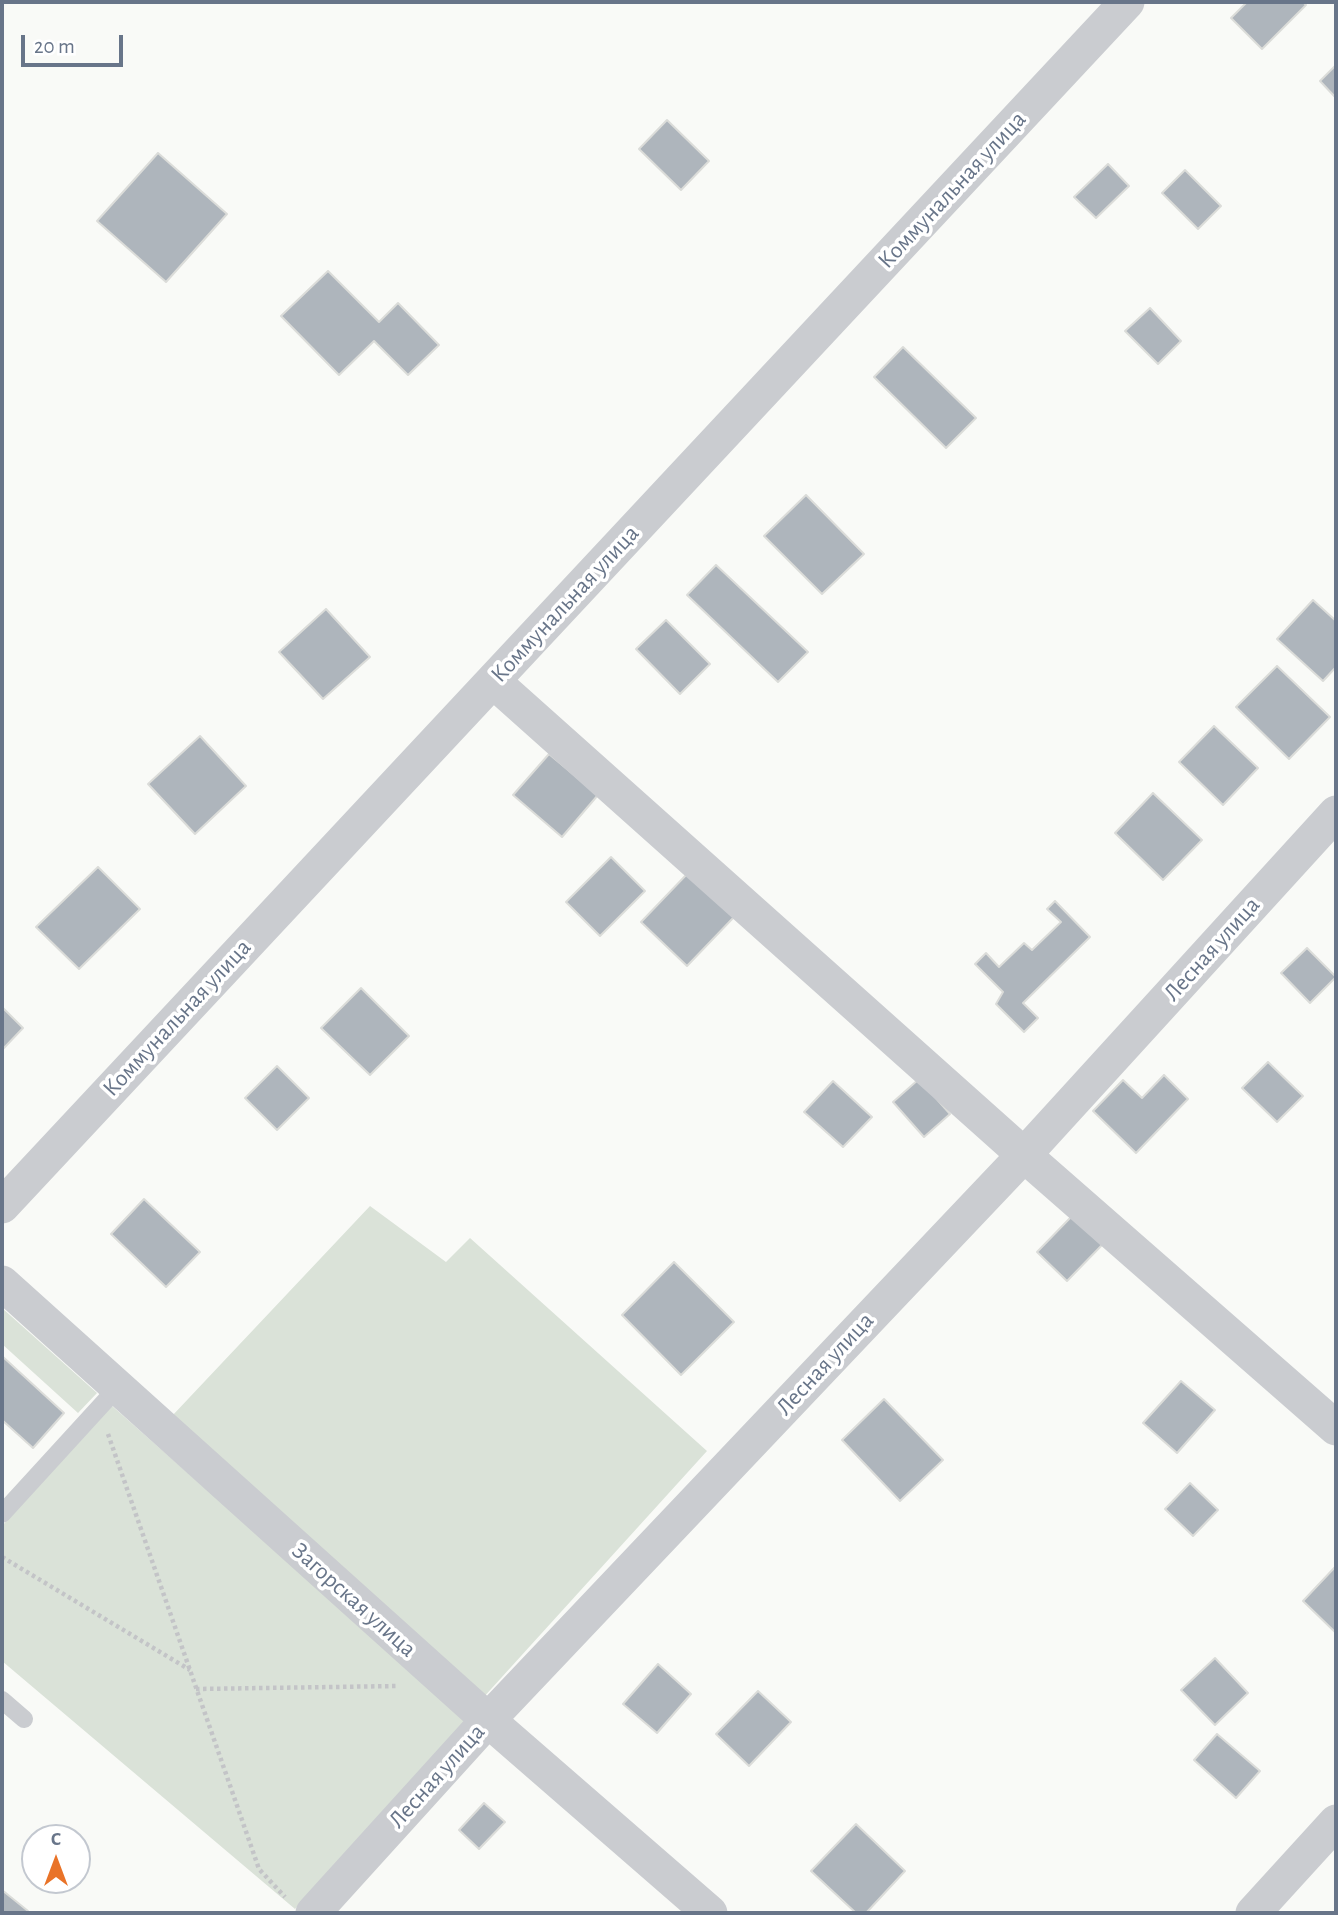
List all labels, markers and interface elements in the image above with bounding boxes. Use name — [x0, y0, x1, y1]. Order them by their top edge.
scale bar — [24, 21, 126, 65]
text: 20 m — [34, 36, 75, 57]
street label: Коммунальная улица — [872, 105, 1032, 275]
street label: Коммунальная улица — [485, 519, 645, 689]
street label: Лесная улица — [1158, 891, 1266, 1007]
street label: Коммунальная улица — [97, 933, 257, 1103]
street label: Лесная улица — [770, 1307, 880, 1421]
street label: Загорская улица — [286, 1537, 422, 1663]
street label: Лесная улица — [383, 1718, 491, 1834]
north arrow — [21, 1824, 91, 1894]
text: С — [51, 1830, 61, 1849]

